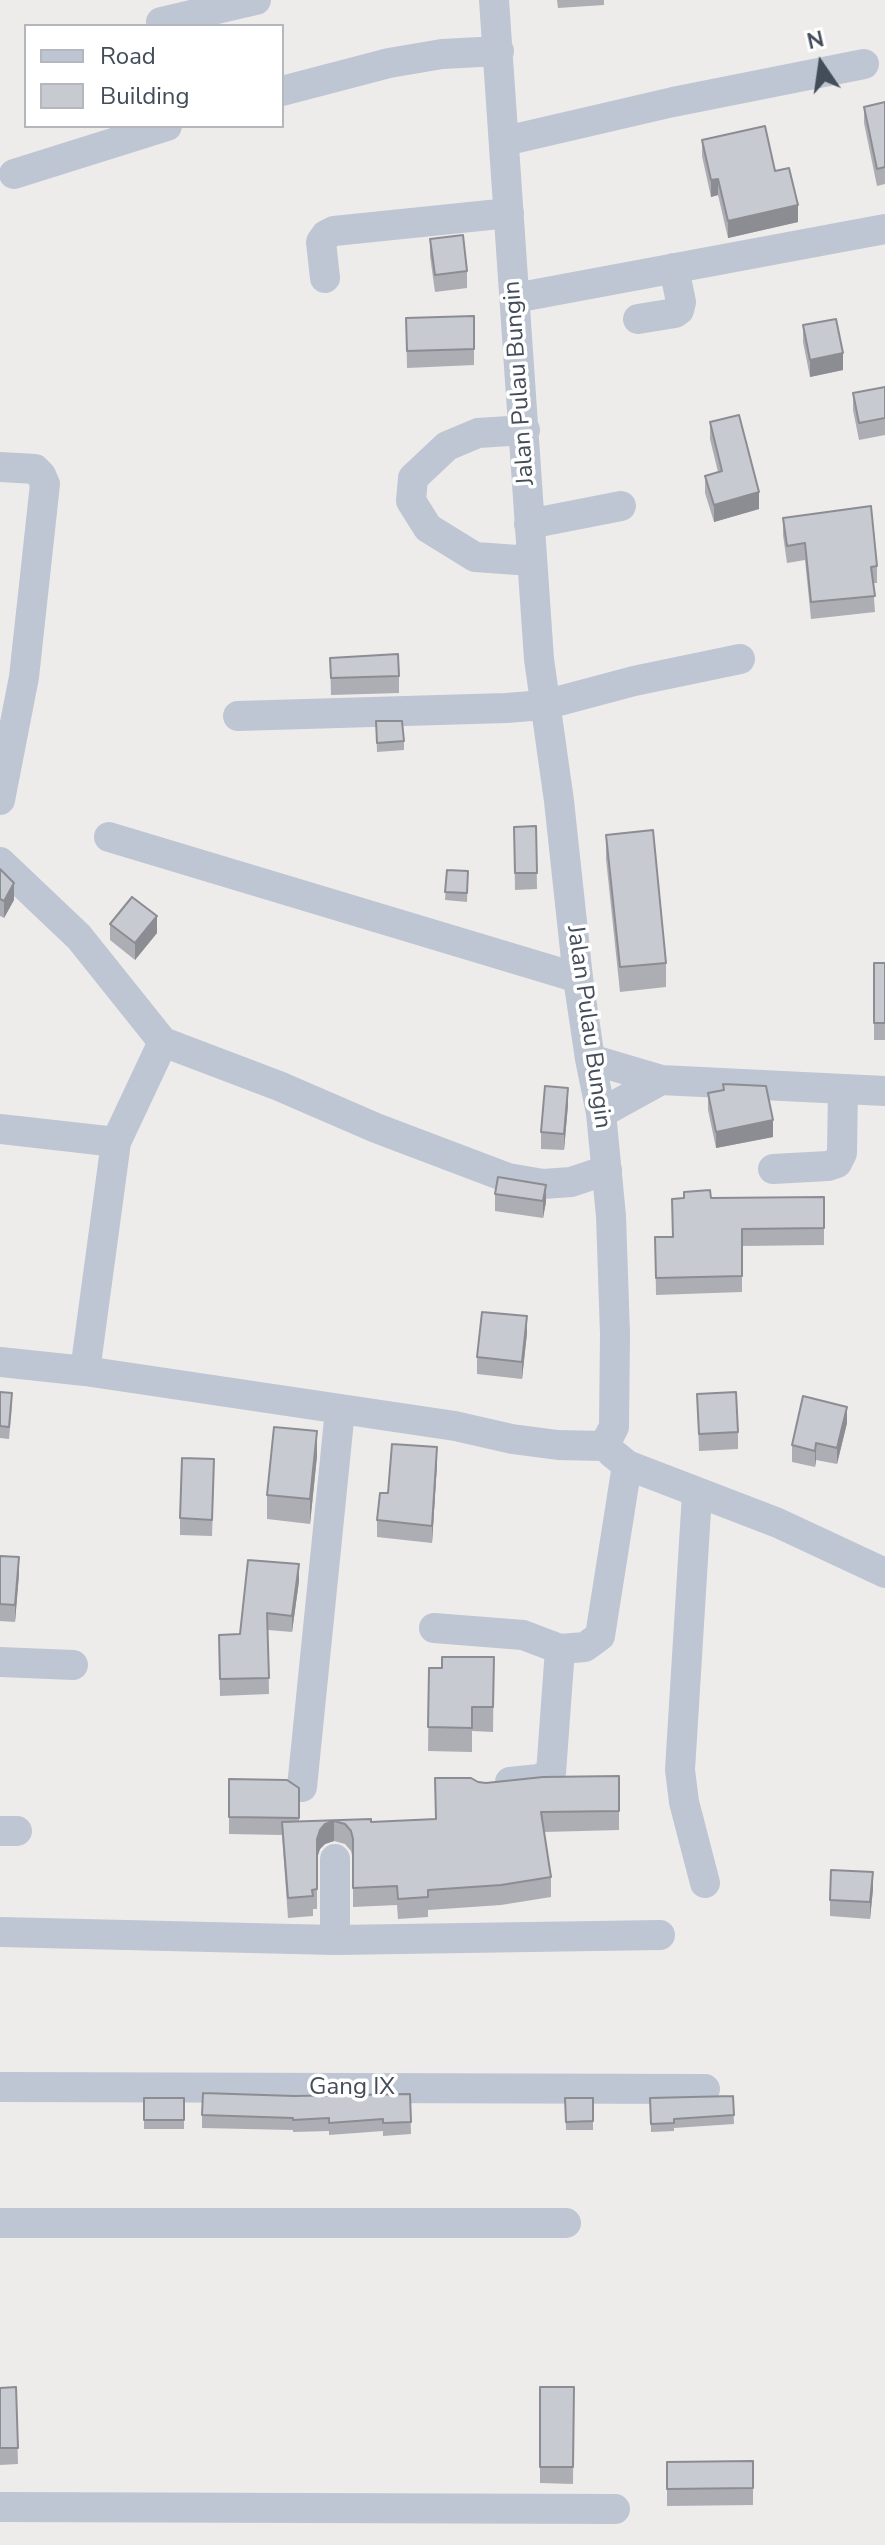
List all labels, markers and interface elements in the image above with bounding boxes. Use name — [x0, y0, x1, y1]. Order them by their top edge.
legend — [24, 24, 284, 128]
north arrow — [781, 24, 861, 104]
text: N — [804, 24, 827, 57]
text: Road — [100, 40, 156, 72]
text: Building — [100, 80, 190, 112]
street label: Jalan Pulau Bungin — [498, 280, 542, 486]
street label: Jalan Pulau Bungin — [559, 924, 617, 1130]
street label: Gang IX — [309, 2074, 395, 2102]

